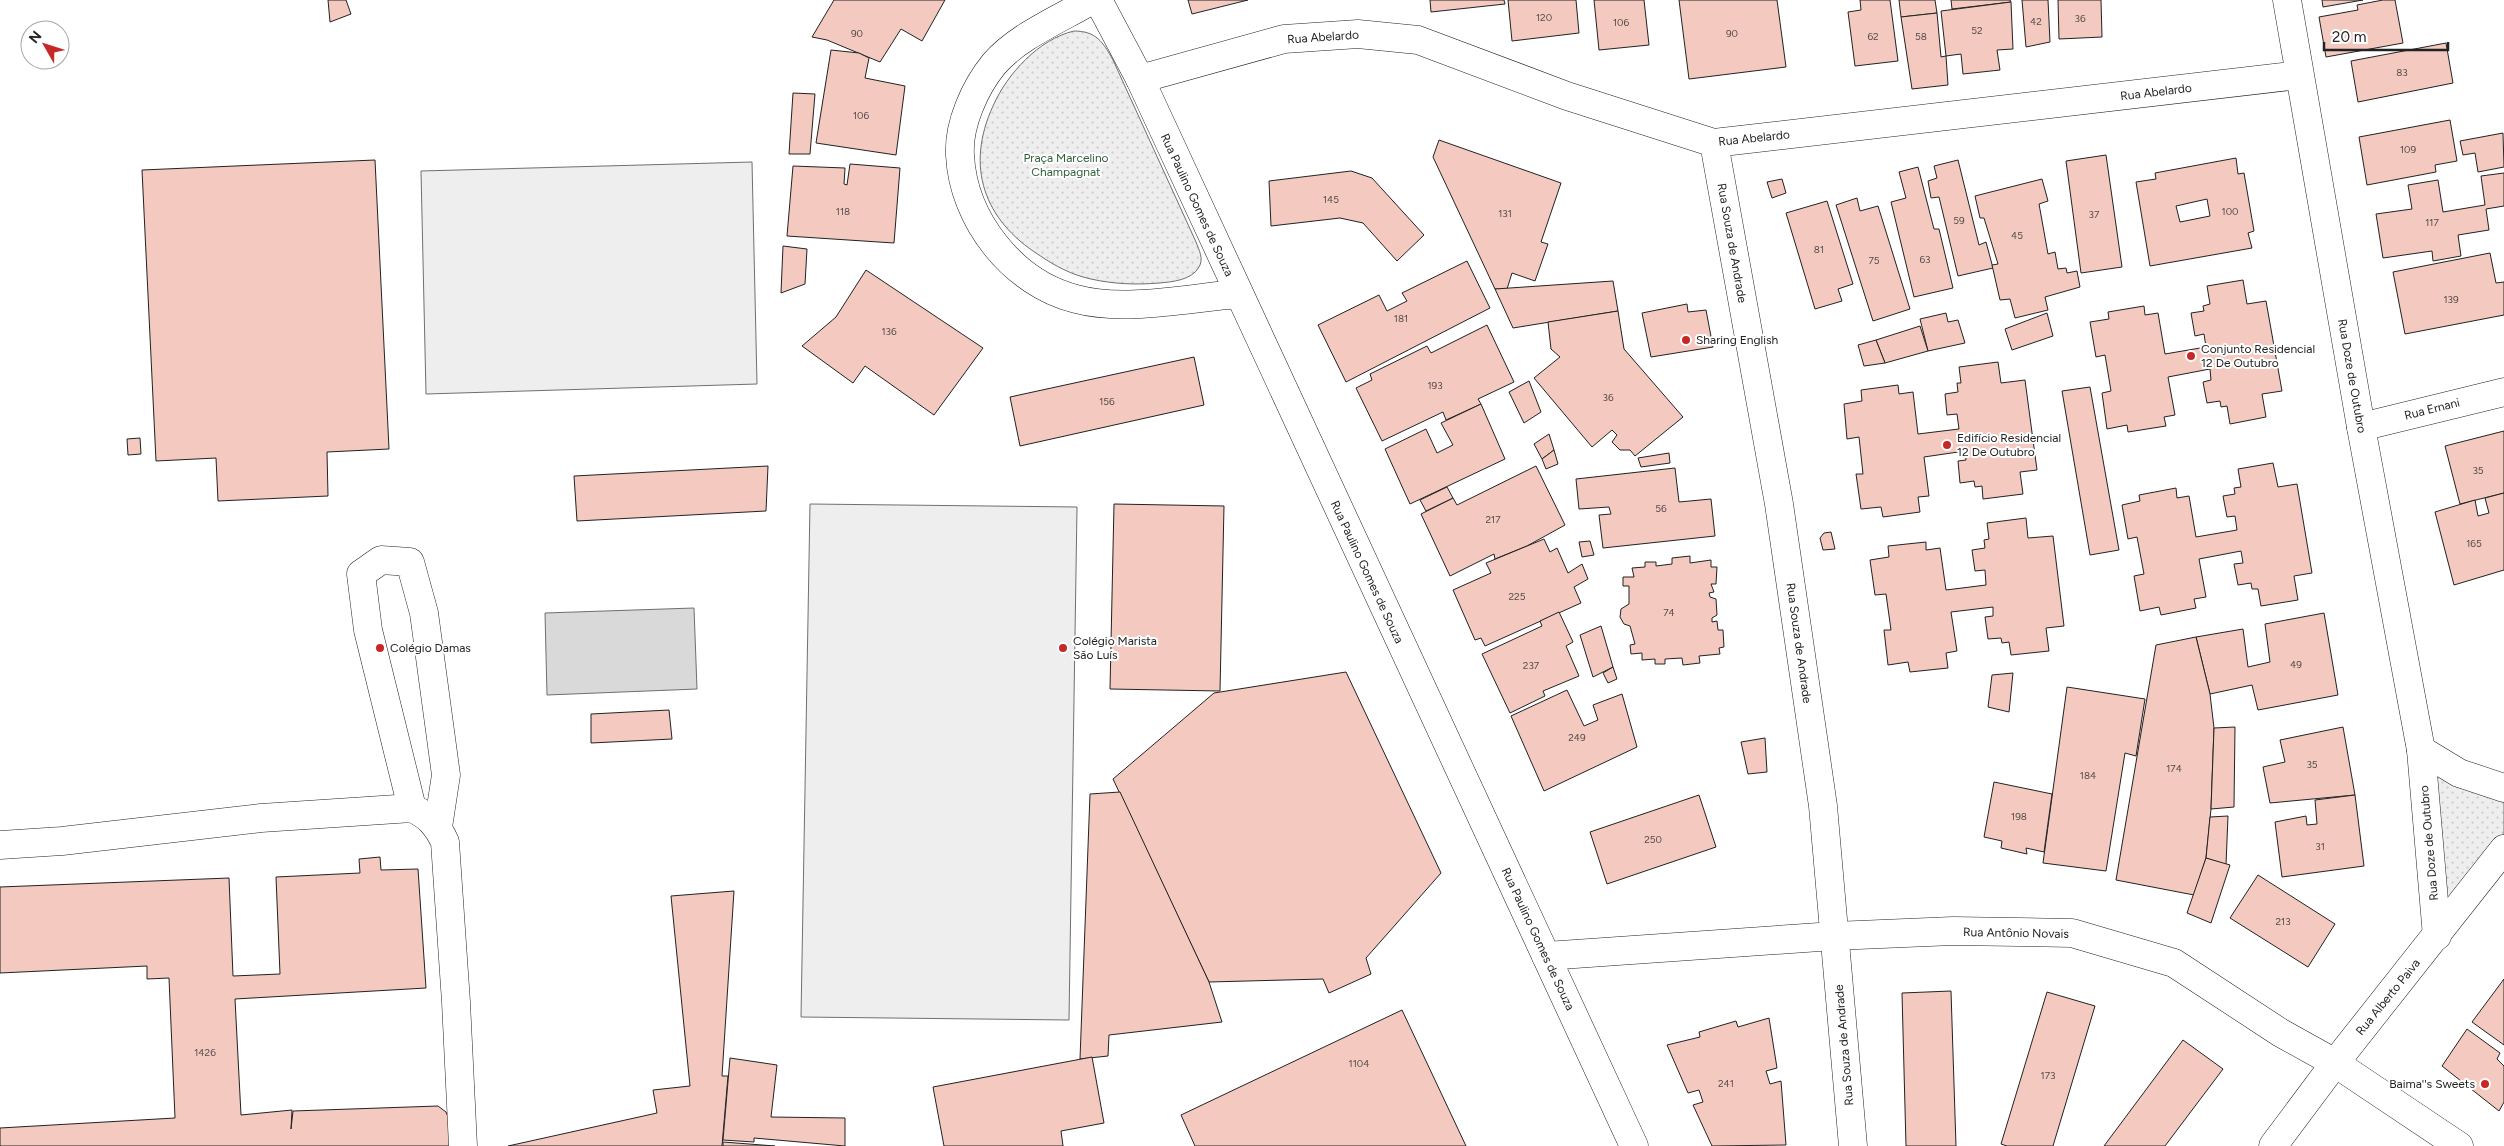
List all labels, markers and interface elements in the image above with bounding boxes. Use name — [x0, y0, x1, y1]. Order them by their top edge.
house number: 120 — [1536, 11, 1552, 24]
house number: 36 — [2074, 12, 2086, 25]
house number: 42 — [2030, 15, 2042, 28]
house number: 106 — [1613, 16, 1629, 29]
north arrow — [20, 20, 70, 70]
scale bar — [2324, 20, 2448, 52]
house number: 52 — [1971, 24, 1983, 37]
house number: 90 — [851, 27, 863, 40]
house number: 90 — [1726, 27, 1738, 40]
text: N — [25, 28, 45, 47]
street label: Rua Abelardo — [1287, 28, 1359, 46]
text: 20 m — [2332, 28, 2366, 46]
house number: 62 — [1867, 30, 1879, 43]
house number: 58 — [1915, 30, 1927, 43]
house number: 83 — [2396, 66, 2408, 79]
street label: Rua Abelardo — [2120, 81, 2193, 103]
house number: 106 — [853, 109, 869, 122]
street label: Rua Abelardo — [1718, 127, 1790, 149]
street label: Rua Paulino Gomes de Souza — [1158, 131, 1236, 279]
house number: 109 — [2400, 143, 2416, 156]
park label: Praça Marcelino Champagnat — [1023, 151, 1109, 179]
street label: Rua Souza de Andrade — [1715, 182, 1750, 304]
house number: 145 — [1323, 193, 1339, 206]
house number: 118 — [836, 205, 850, 218]
house number: 100 — [2222, 205, 2238, 218]
house number: 131 — [1498, 207, 1512, 220]
house number: 37 — [2089, 208, 2100, 221]
house number: 59 — [1953, 214, 1965, 227]
house number: 117 — [2425, 216, 2439, 229]
house number: 45 — [2011, 229, 2023, 242]
house number: 81 — [1814, 243, 1824, 256]
house number: 63 — [1919, 253, 1931, 266]
house number: 75 — [1868, 254, 1880, 267]
house number: 139 — [2443, 293, 2459, 306]
house number: 181 — [1394, 312, 1408, 325]
street label: Rua Doze de Outubro — [2335, 318, 2369, 434]
house number: 136 — [881, 325, 897, 338]
place label: Sharing English — [1696, 333, 1779, 347]
marker: Sharing English — [1680, 334, 1692, 346]
place label: Conjunto Residencial 12 De Outubro — [2201, 342, 2315, 370]
marker: Conjunto Residencial 12 De Outubro — [2185, 350, 2197, 362]
house number: 193 — [1427, 379, 1443, 392]
house number: 36 — [1602, 391, 1614, 404]
house number: 156 — [1099, 395, 1115, 408]
street label: Rua Ernani — [2403, 395, 2461, 423]
place label: Edifício Residencial 12 De Outubro — [1957, 431, 2061, 459]
marker: Edifício Residencial 12 De Outubro — [1941, 439, 1953, 451]
house number: 35 — [2472, 464, 2484, 477]
street label: Rua Paulino Gomes de Souza — [1328, 498, 1406, 646]
house number: 56 — [1655, 502, 1667, 515]
house number: 217 — [1485, 513, 1501, 526]
house number: 165 — [2466, 537, 2482, 550]
street label: Rua Souza de Andrade — [1784, 582, 1814, 705]
house number: 225 — [1509, 590, 1526, 603]
house number: 74 — [1663, 606, 1675, 619]
place label: Colégio Marista São Luís — [1073, 634, 1157, 662]
place label: Colégio Damas — [390, 641, 471, 655]
marker: Colégio Damas — [374, 642, 386, 654]
marker: Colégio Marista São Luís — [1057, 642, 1069, 654]
house number: 49 — [2290, 658, 2302, 671]
house number: 237 — [1523, 659, 1540, 672]
house number: 249 — [1568, 731, 1586, 744]
house number: 35 — [2306, 758, 2318, 771]
house number: 174 — [2166, 762, 2182, 775]
house number: 184 — [2080, 769, 2096, 782]
street label: Rua Doze de Outubro — [2417, 785, 2441, 901]
house number: 198 — [2011, 810, 2027, 823]
house number: 250 — [1644, 833, 1662, 846]
house number: 31 — [2315, 840, 2325, 853]
street label: Rua Paulino Gomes de Souza — [1499, 865, 1577, 1013]
house number: 213 — [2275, 915, 2291, 928]
street label: Rua Antônio Novais — [1963, 925, 2069, 941]
street label: Rua Alberto Paiva — [2353, 956, 2423, 1038]
street label: Rua Souza de Andrade — [1832, 983, 1856, 1106]
house number: 1426 — [194, 1046, 216, 1059]
house number: 1104 — [1349, 1057, 1369, 1070]
house number: 173 — [2041, 1069, 2055, 1082]
house number: 241 — [1718, 1077, 1734, 1090]
place label: Baima''s Sweets — [2389, 1077, 2475, 1091]
marker: Baima''s Sweets — [2479, 1078, 2491, 1090]

